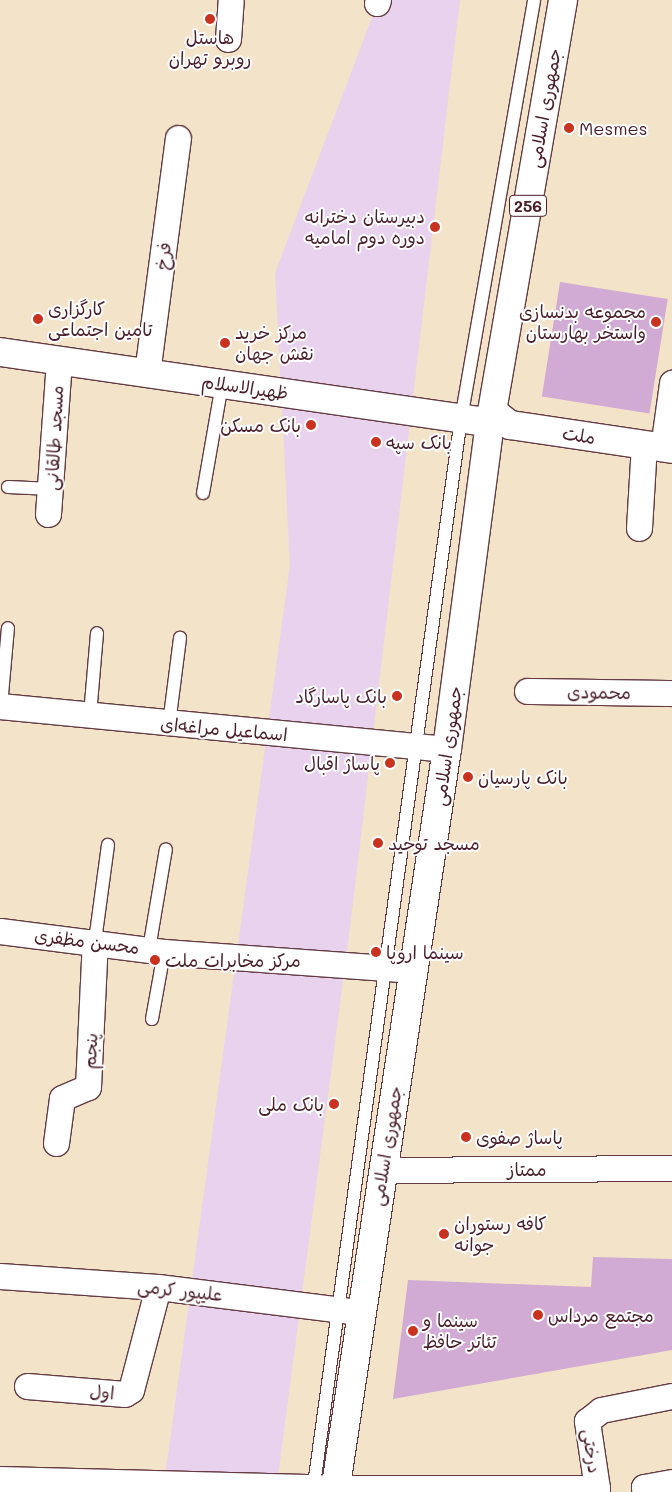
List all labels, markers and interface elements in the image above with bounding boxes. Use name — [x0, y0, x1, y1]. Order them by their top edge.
marker: هاستل روبرو تهران — [204, 13, 216, 25]
place label: هاستل روبرو تهران — [169, 27, 251, 70]
street label: جمهوری اسلامی — [523, 47, 565, 169]
place label: Mesmes — [579, 117, 647, 139]
marker: Mesmes — [563, 122, 575, 134]
road number: 256 — [508, 192, 548, 220]
place label: دبیرستان دخترانه دوره دوم امامیه — [304, 206, 425, 248]
marker: دبیرستان دخترانه دوره دوم امامیه — [429, 221, 441, 233]
street label: فرخ — [151, 241, 175, 271]
place label: کارگزاری تامین اجتماعی — [48, 298, 152, 340]
place label: مجموعه بدنسازی واستخر بهارستان — [519, 301, 646, 344]
marker: کارگزاری تامین اجتماعی — [32, 313, 44, 325]
marker: مجموعه بدنسازی واستخر بهارستان — [650, 316, 662, 328]
place label: مرکز خرید نقش جهان — [235, 322, 314, 364]
marker: مرکز خرید نقش جهان — [219, 337, 231, 349]
street label: ظهیرالاسلام — [200, 370, 290, 404]
street label: مسجد طالقانی — [40, 385, 68, 491]
place label: بانک مسکن — [220, 414, 301, 436]
marker: بانک مسکن — [305, 419, 317, 431]
street label: ملت — [561, 422, 597, 448]
place label: بانک سپه — [386, 431, 452, 453]
marker: بانک سپه — [370, 436, 382, 448]
street label: محمودی — [567, 681, 631, 703]
place label: بانک پاسارگاد — [295, 685, 387, 707]
street label: جمهوری اسلامی — [428, 685, 466, 807]
marker: بانک پاسارگاد — [391, 690, 403, 702]
street label: اسماعیل مراغه‌ای — [159, 713, 289, 745]
place label: پاساژ اقبال — [304, 752, 380, 774]
marker: پاساژ اقبال — [384, 757, 396, 769]
place label: بانک پارسیان — [478, 766, 568, 788]
marker: بانک پارسیان — [462, 771, 474, 783]
place label: مسجد توحید — [388, 832, 480, 854]
marker: مسجد توحید — [372, 837, 384, 849]
street label: محسن مظفری — [33, 924, 141, 958]
place label: سینما اروپا — [386, 941, 464, 963]
marker: سینما اروپا — [370, 946, 382, 958]
place label: مرکز مخابرات ملت — [165, 949, 301, 971]
marker: مرکز مخابرات ملت — [149, 954, 161, 966]
street label: پنجم — [78, 1032, 102, 1070]
street label: جمهوری اسلامی — [366, 1085, 406, 1207]
place label: بانک ملی — [258, 1093, 324, 1115]
marker: بانک ملی — [328, 1098, 340, 1110]
place label: پاساژ صفوی — [476, 1126, 563, 1148]
marker: پاساژ صفوی — [460, 1131, 472, 1143]
street label: ممتاز — [508, 1158, 546, 1180]
place label: کافه رستوران جوانه — [454, 1213, 547, 1256]
marker: کافه رستوران جوانه — [438, 1228, 450, 1240]
street label: علیپور کرمی — [136, 1275, 224, 1305]
place label: مجتمع مرداس — [548, 1304, 654, 1326]
marker: مجتمع مرداس — [532, 1309, 544, 1321]
place label: سینما و تئاتر حافظ — [423, 1310, 497, 1352]
marker: سینما و تئاتر حافظ — [407, 1325, 419, 1337]
street label: اول — [89, 1380, 115, 1404]
street label: درختی — [578, 1427, 606, 1475]

